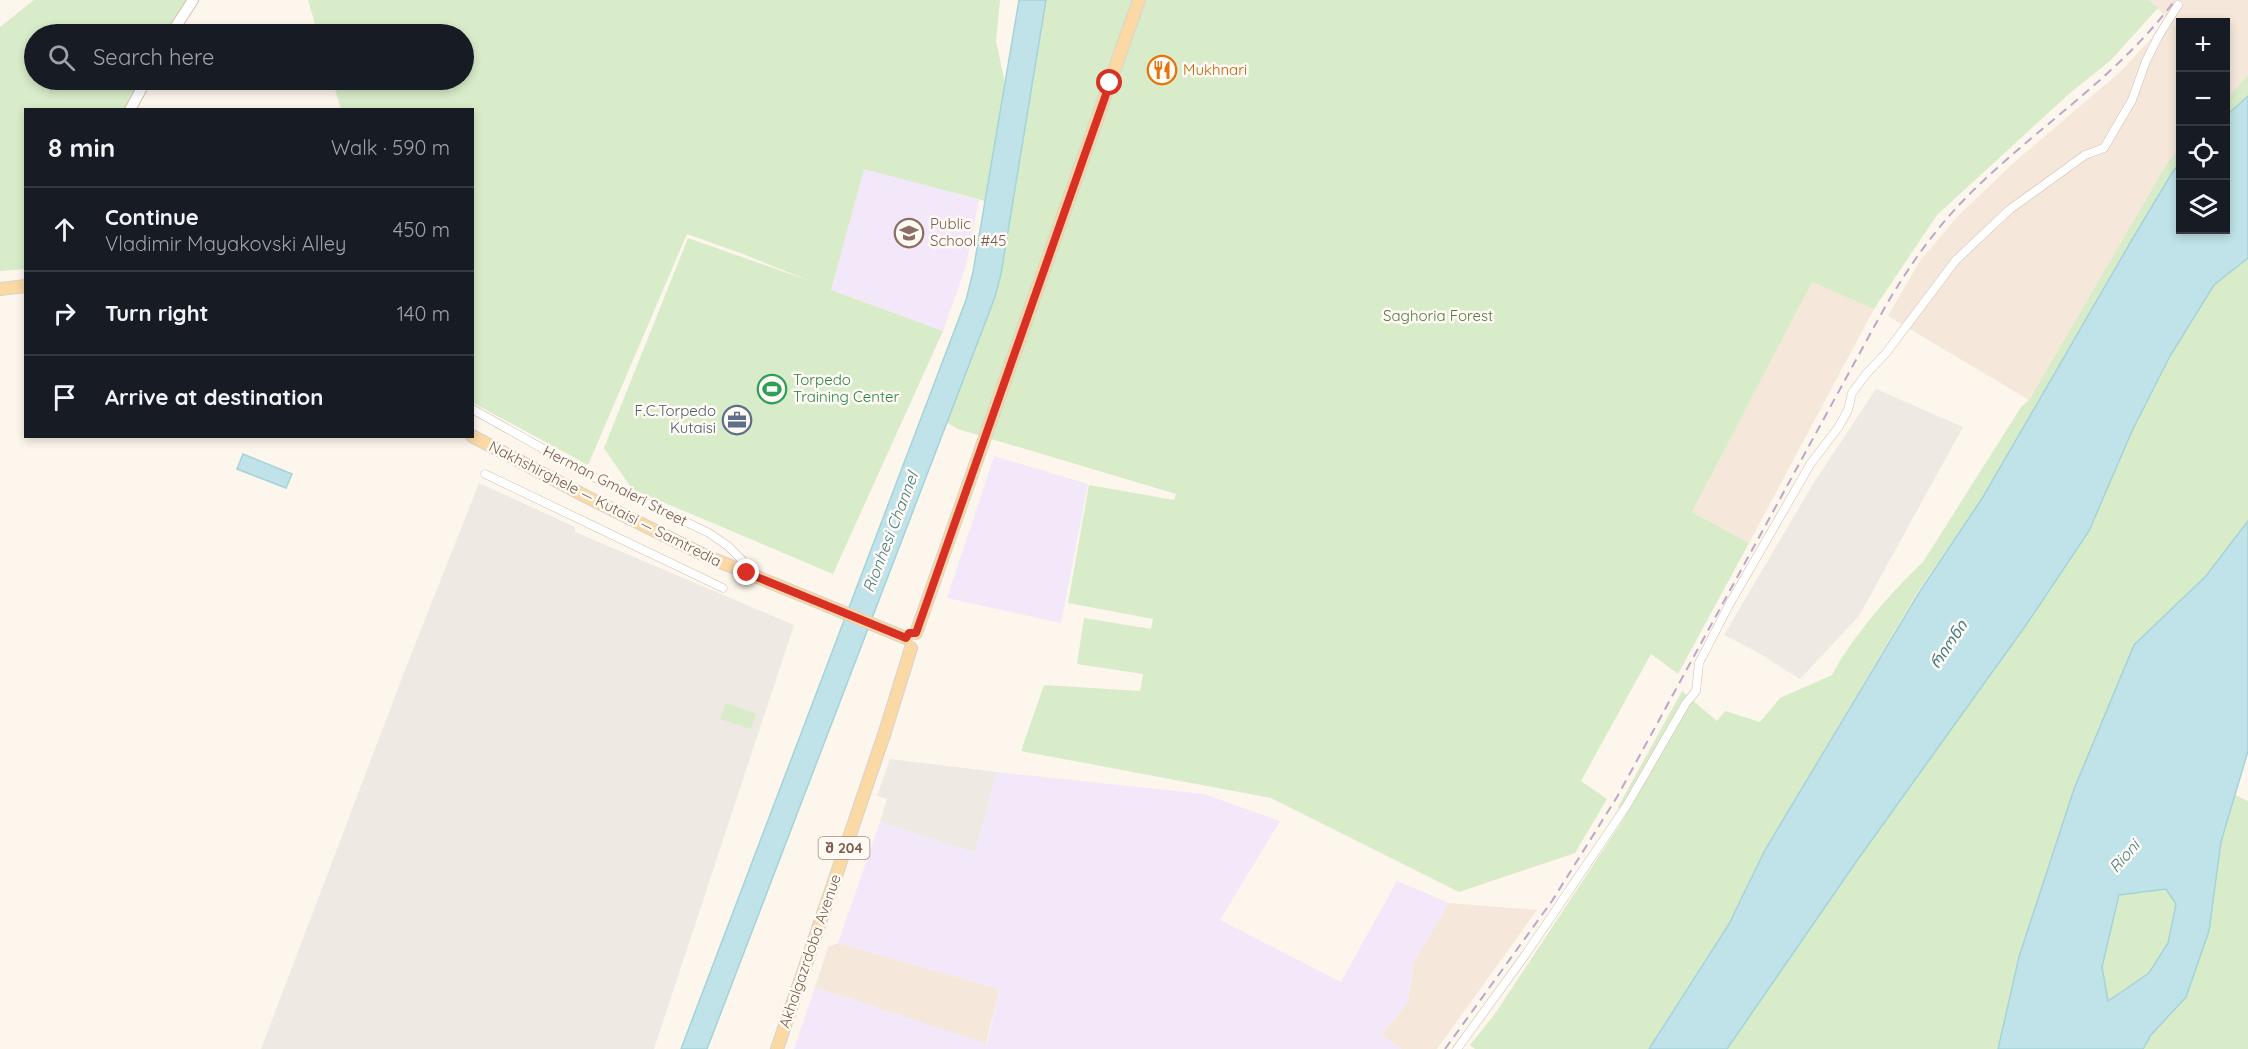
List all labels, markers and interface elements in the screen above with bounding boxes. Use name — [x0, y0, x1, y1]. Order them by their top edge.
map controls — [2176, 18, 2230, 234]
button: + — [2176, 18, 2230, 72]
search box — [24, 24, 474, 90]
icon: search — [45, 41, 78, 74]
text: Search here — [93, 43, 214, 71]
restaurant icon: Mukhnari — [1146, 54, 1178, 86]
place label: Mukhnari — [1183, 60, 1247, 79]
route start — [1096, 69, 1122, 95]
button: − — [2176, 72, 2230, 126]
button: locate — [2176, 126, 2230, 180]
text: 8 min — [48, 131, 115, 164]
text: Walk · 590 m — [331, 135, 450, 160]
button: layers — [2176, 180, 2230, 234]
text: Continue — [105, 203, 199, 231]
icon: ahead — [48, 213, 81, 246]
place label: Public School #45 — [930, 214, 1006, 250]
text: 450 m — [393, 217, 450, 242]
school or university icon: Public School #45 — [893, 217, 925, 249]
text: Vladimir Mayakovski Alley — [105, 231, 346, 256]
icon: right — [48, 297, 81, 330]
text: Turn right — [105, 299, 209, 327]
text: 140 m — [397, 301, 450, 326]
park label: Saghoria Forest — [1383, 306, 1493, 325]
place label: Torpedo Training Center — [793, 370, 899, 406]
sports icon: Torpedo Training Center — [756, 373, 788, 405]
icon: arrive — [48, 381, 81, 414]
text: Arrive at destination — [105, 383, 323, 411]
place label: F.C.Torpedo Kutaisi — [634, 401, 716, 437]
office icon: F.C.Torpedo Kutaisi — [721, 404, 753, 436]
street label: Nakhshirghele — Kutaisi — Samtredia — [486, 436, 725, 571]
street label: Herman Gmaieri Street — [540, 441, 691, 530]
water label: Rionhesi Channel — [858, 467, 923, 595]
route end — [733, 559, 759, 585]
water label: რიონი — [1925, 615, 1972, 672]
water label: Rioni — [2104, 834, 2145, 876]
road number: შ 204 — [818, 837, 870, 859]
street label: Akhalgazrdoba Avenue — [774, 871, 845, 1030]

